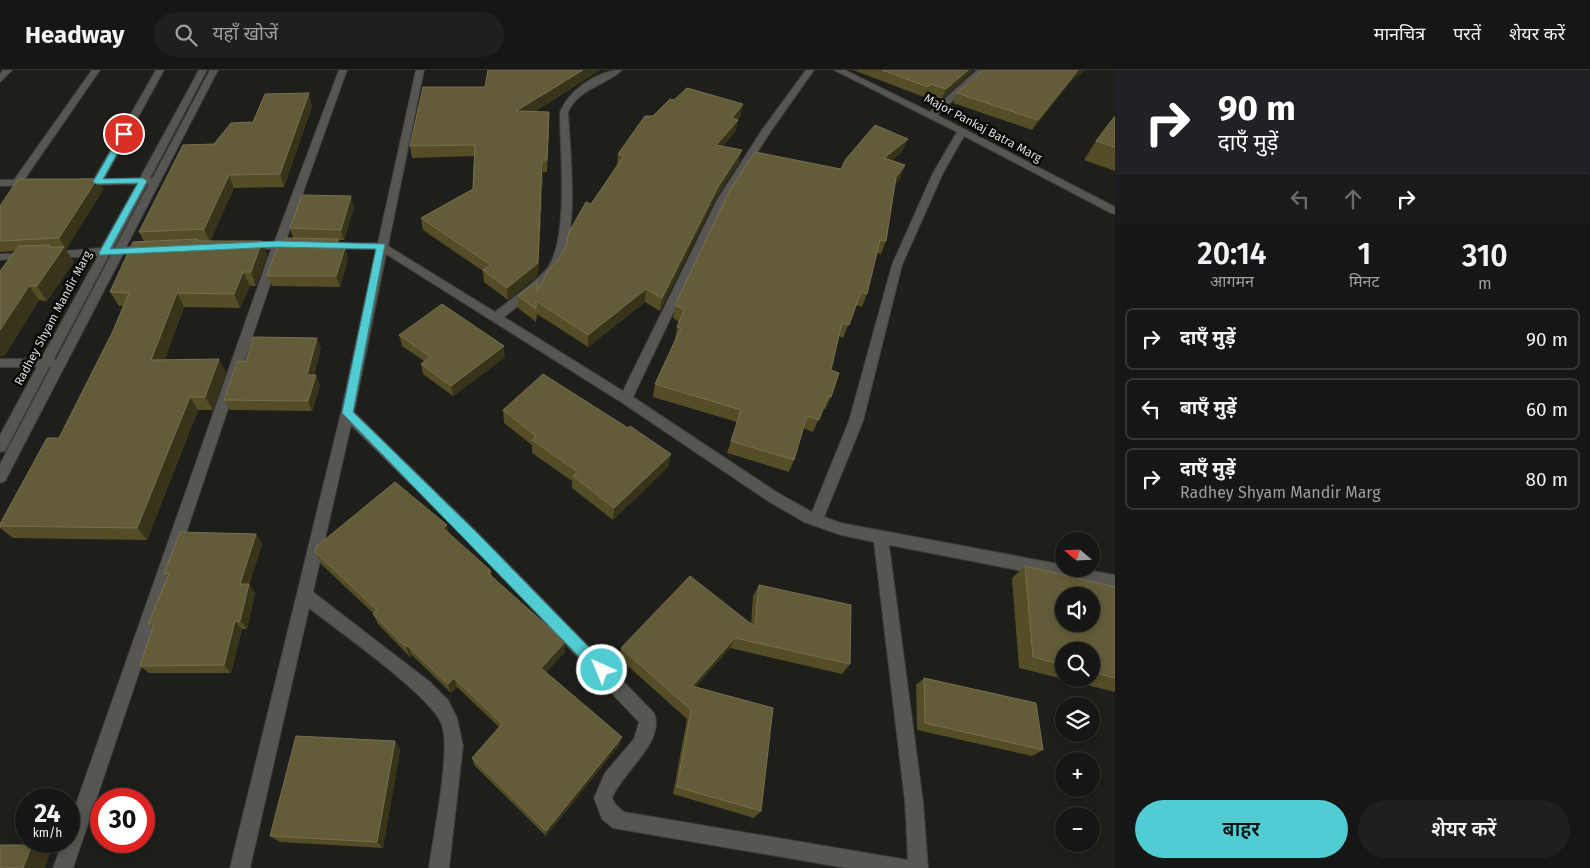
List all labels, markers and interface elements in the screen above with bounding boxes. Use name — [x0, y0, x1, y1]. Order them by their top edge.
search box — [154, 12, 504, 57]
text: Headway — [25, 21, 124, 49]
icon: search — [172, 21, 200, 49]
text: यहाँ खोजें — [212, 22, 278, 45]
text: मानचित्र — [1374, 23, 1425, 45]
text: परतें — [1453, 23, 1481, 45]
text: शेयर करें — [1509, 23, 1565, 45]
text: 90 m — [1218, 87, 1296, 129]
icon: right — [1135, 90, 1200, 155]
street label: Major Pankaj Batra Marg — [922, 91, 1045, 165]
pin — [103, 113, 145, 155]
icon: arrive — [110, 120, 138, 148]
text: दाएँ मुड़ें — [1218, 129, 1278, 156]
icon: left — [1286, 185, 1314, 213]
icon: ahead — [1339, 185, 1367, 213]
icon: right — [1392, 185, 1420, 213]
text: 20:14 — [1197, 236, 1267, 272]
text: 1 — [1357, 236, 1371, 272]
text: 310 — [1462, 238, 1508, 274]
street label: Radhey Shyam Mandir Marg — [11, 248, 95, 388]
text: आगमन — [1210, 272, 1254, 291]
text: मिनट — [1349, 272, 1380, 291]
text: m — [1478, 274, 1492, 293]
icon: right — [1137, 325, 1165, 353]
text: दाएँ मुड़ें — [1180, 326, 1236, 349]
text: 90 m — [1526, 328, 1568, 351]
icon: left — [1137, 395, 1165, 423]
text: बाएँ मुड़ें — [1180, 396, 1237, 419]
text: 60 m — [1526, 398, 1568, 421]
text: दाएँ मुड़ें — [1180, 457, 1236, 480]
icon: right — [1137, 465, 1165, 493]
text: 80 m — [1526, 468, 1568, 491]
text: Radhey Shyam Mandir Marg — [1180, 483, 1381, 502]
north arrow — [1055, 532, 1100, 578]
map controls — [1055, 532, 1100, 852]
button: sound — [1055, 587, 1100, 632]
button: search — [1055, 642, 1100, 687]
position arrow — [575, 643, 627, 695]
button: layers — [1055, 697, 1100, 742]
button: + — [1055, 752, 1100, 797]
speed limit sign: 30 — [90, 788, 155, 853]
text: 24 — [34, 799, 61, 829]
button: बाहर — [1135, 800, 1348, 858]
button: शेयर करें — [1358, 800, 1570, 858]
button: − — [1055, 807, 1100, 852]
text: km/h — [33, 826, 62, 840]

